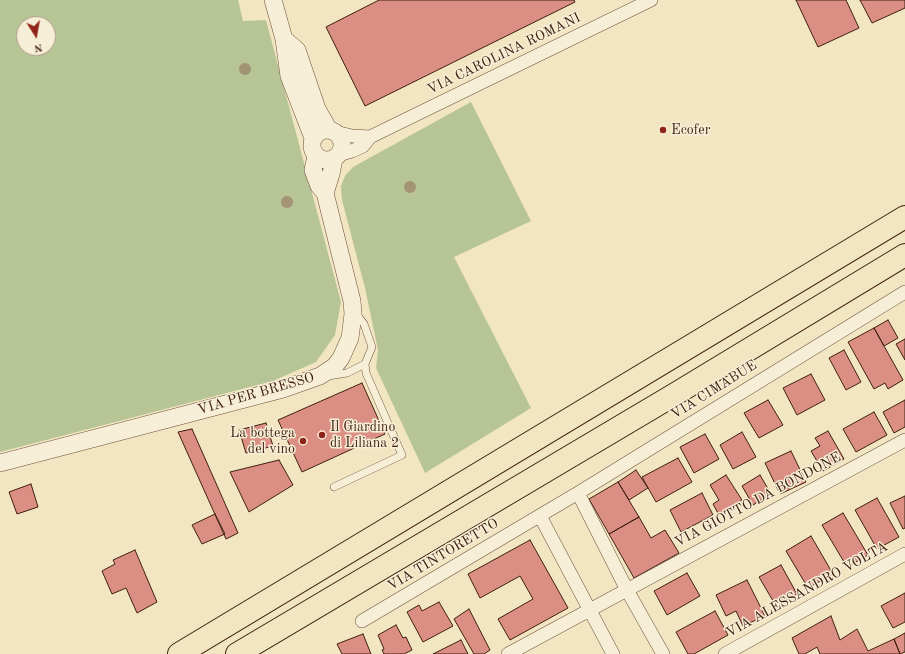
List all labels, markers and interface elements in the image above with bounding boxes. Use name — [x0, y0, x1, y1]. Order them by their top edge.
street label: VIA CAROLINA ROMANI — [425, 10, 583, 98]
north arrow — [16, 16, 56, 56]
text: N — [33, 41, 43, 53]
place label: Ecofer — [671, 122, 711, 138]
marker: Ecofer — [658, 125, 668, 135]
street label: VIA CIMABUE — [668, 357, 760, 423]
street label: VIA PER BRESSO — [196, 369, 316, 419]
place label: Il Giardino di Liliana 2 — [330, 419, 399, 452]
place label: La bottega del vino — [230, 425, 295, 458]
marker: Il Giardino di Liliana 2 — [317, 430, 327, 440]
marker: La bottega del vino — [298, 436, 308, 446]
street label: VIA GIOTTO DA BONDONE — [672, 449, 844, 551]
street label: VIA TINTORETTO — [384, 515, 502, 595]
street label: VIA ALESSANDRO VOLTA — [723, 538, 891, 642]

